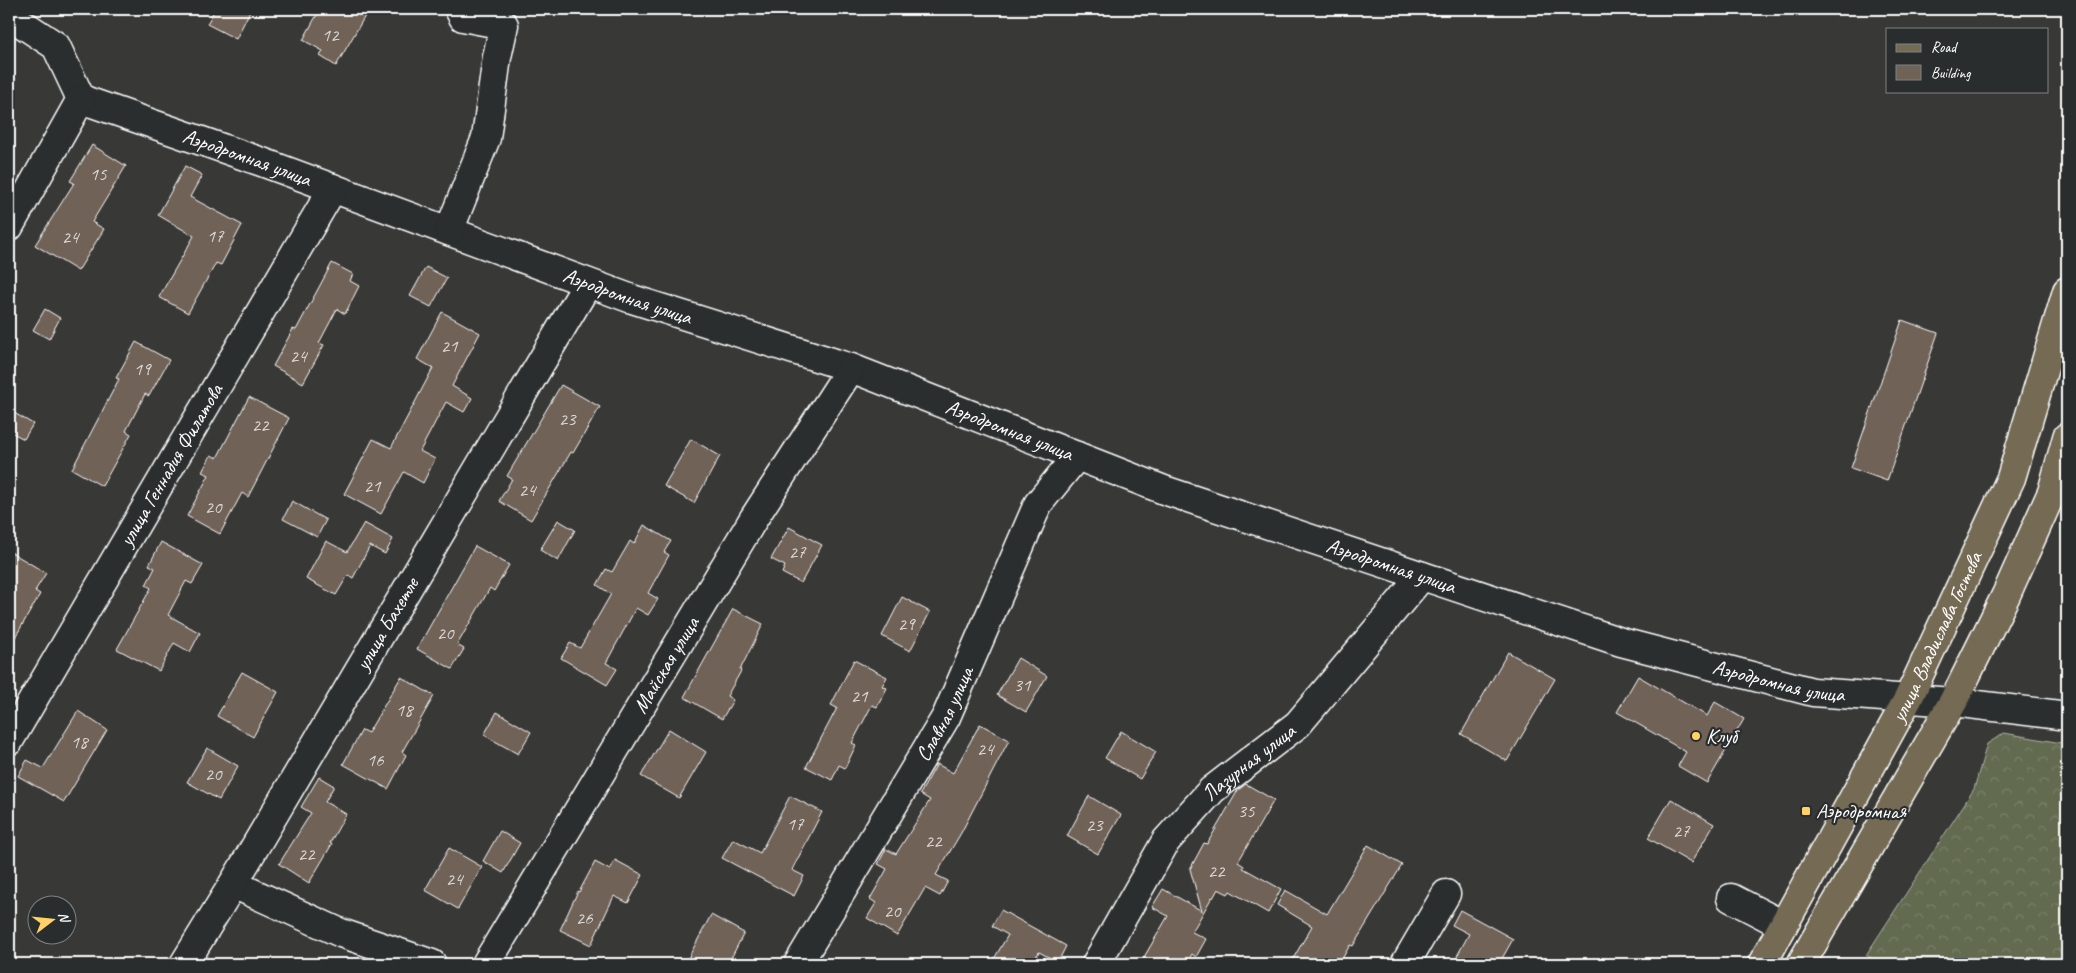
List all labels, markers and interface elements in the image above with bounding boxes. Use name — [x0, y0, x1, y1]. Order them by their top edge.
house number: 12 — [321, 23, 340, 47]
legend — [1886, 28, 2048, 92]
text: Road — [1931, 38, 1958, 57]
text: Building — [1931, 64, 1971, 83]
street label: Аэродромная улица — [179, 122, 317, 193]
house number: 15 — [89, 162, 108, 186]
house number: 17 — [206, 224, 225, 248]
house number: 24 — [61, 225, 81, 249]
street label: Аэродромная улица — [560, 262, 697, 331]
house number: 21 — [440, 334, 459, 358]
house number: 24 — [289, 344, 309, 368]
house number: 19 — [133, 357, 152, 381]
street label: улица Геннадия Филатова — [112, 378, 229, 552]
street label: Аэродромная улица — [942, 393, 1079, 467]
house number: 23 — [558, 407, 577, 431]
house number: 22 — [251, 413, 270, 437]
house number: 21 — [363, 474, 382, 498]
house number: 24 — [518, 478, 538, 502]
house number: 20 — [204, 495, 223, 519]
street label: Аэродромная улица — [1323, 532, 1461, 600]
house number: 27 — [788, 540, 807, 564]
street label: улица Владислава Гостева — [1884, 546, 1989, 728]
street label: улица Бахетле — [348, 572, 425, 677]
street label: Майская улица — [627, 611, 705, 718]
house number: 29 — [897, 612, 916, 636]
house number: 20 — [436, 621, 455, 645]
street label: Аэродромная улица — [1710, 653, 1847, 707]
street label: Славная улица — [910, 661, 980, 766]
house number: 31 — [1013, 673, 1032, 697]
house number: 21 — [850, 684, 869, 708]
house number: 18 — [395, 698, 415, 722]
street label: Лазурная улица — [1196, 717, 1302, 806]
place label: Клуб — [1706, 723, 1740, 749]
house number: 18 — [70, 730, 90, 754]
marker: Клуб — [1690, 730, 1702, 742]
house number: 24 — [976, 737, 996, 761]
house number: 16 — [366, 748, 385, 772]
house number: 20 — [204, 762, 223, 786]
place label: Аэродромная — [1816, 798, 1907, 824]
house number: 35 — [1237, 799, 1256, 823]
marker: Аэродромная — [1800, 805, 1812, 817]
house number: 17 — [786, 812, 805, 836]
house number: 23 — [1085, 813, 1104, 837]
house number: 27 — [1672, 819, 1691, 843]
house number: 22 — [924, 829, 943, 853]
house number: 22 — [297, 842, 316, 866]
house number: 22 — [1207, 859, 1226, 883]
house number: 24 — [445, 867, 465, 891]
north arrow — [28, 896, 78, 946]
house number: 20 — [883, 899, 902, 923]
house number: 26 — [575, 906, 594, 930]
text: N — [55, 910, 74, 925]

